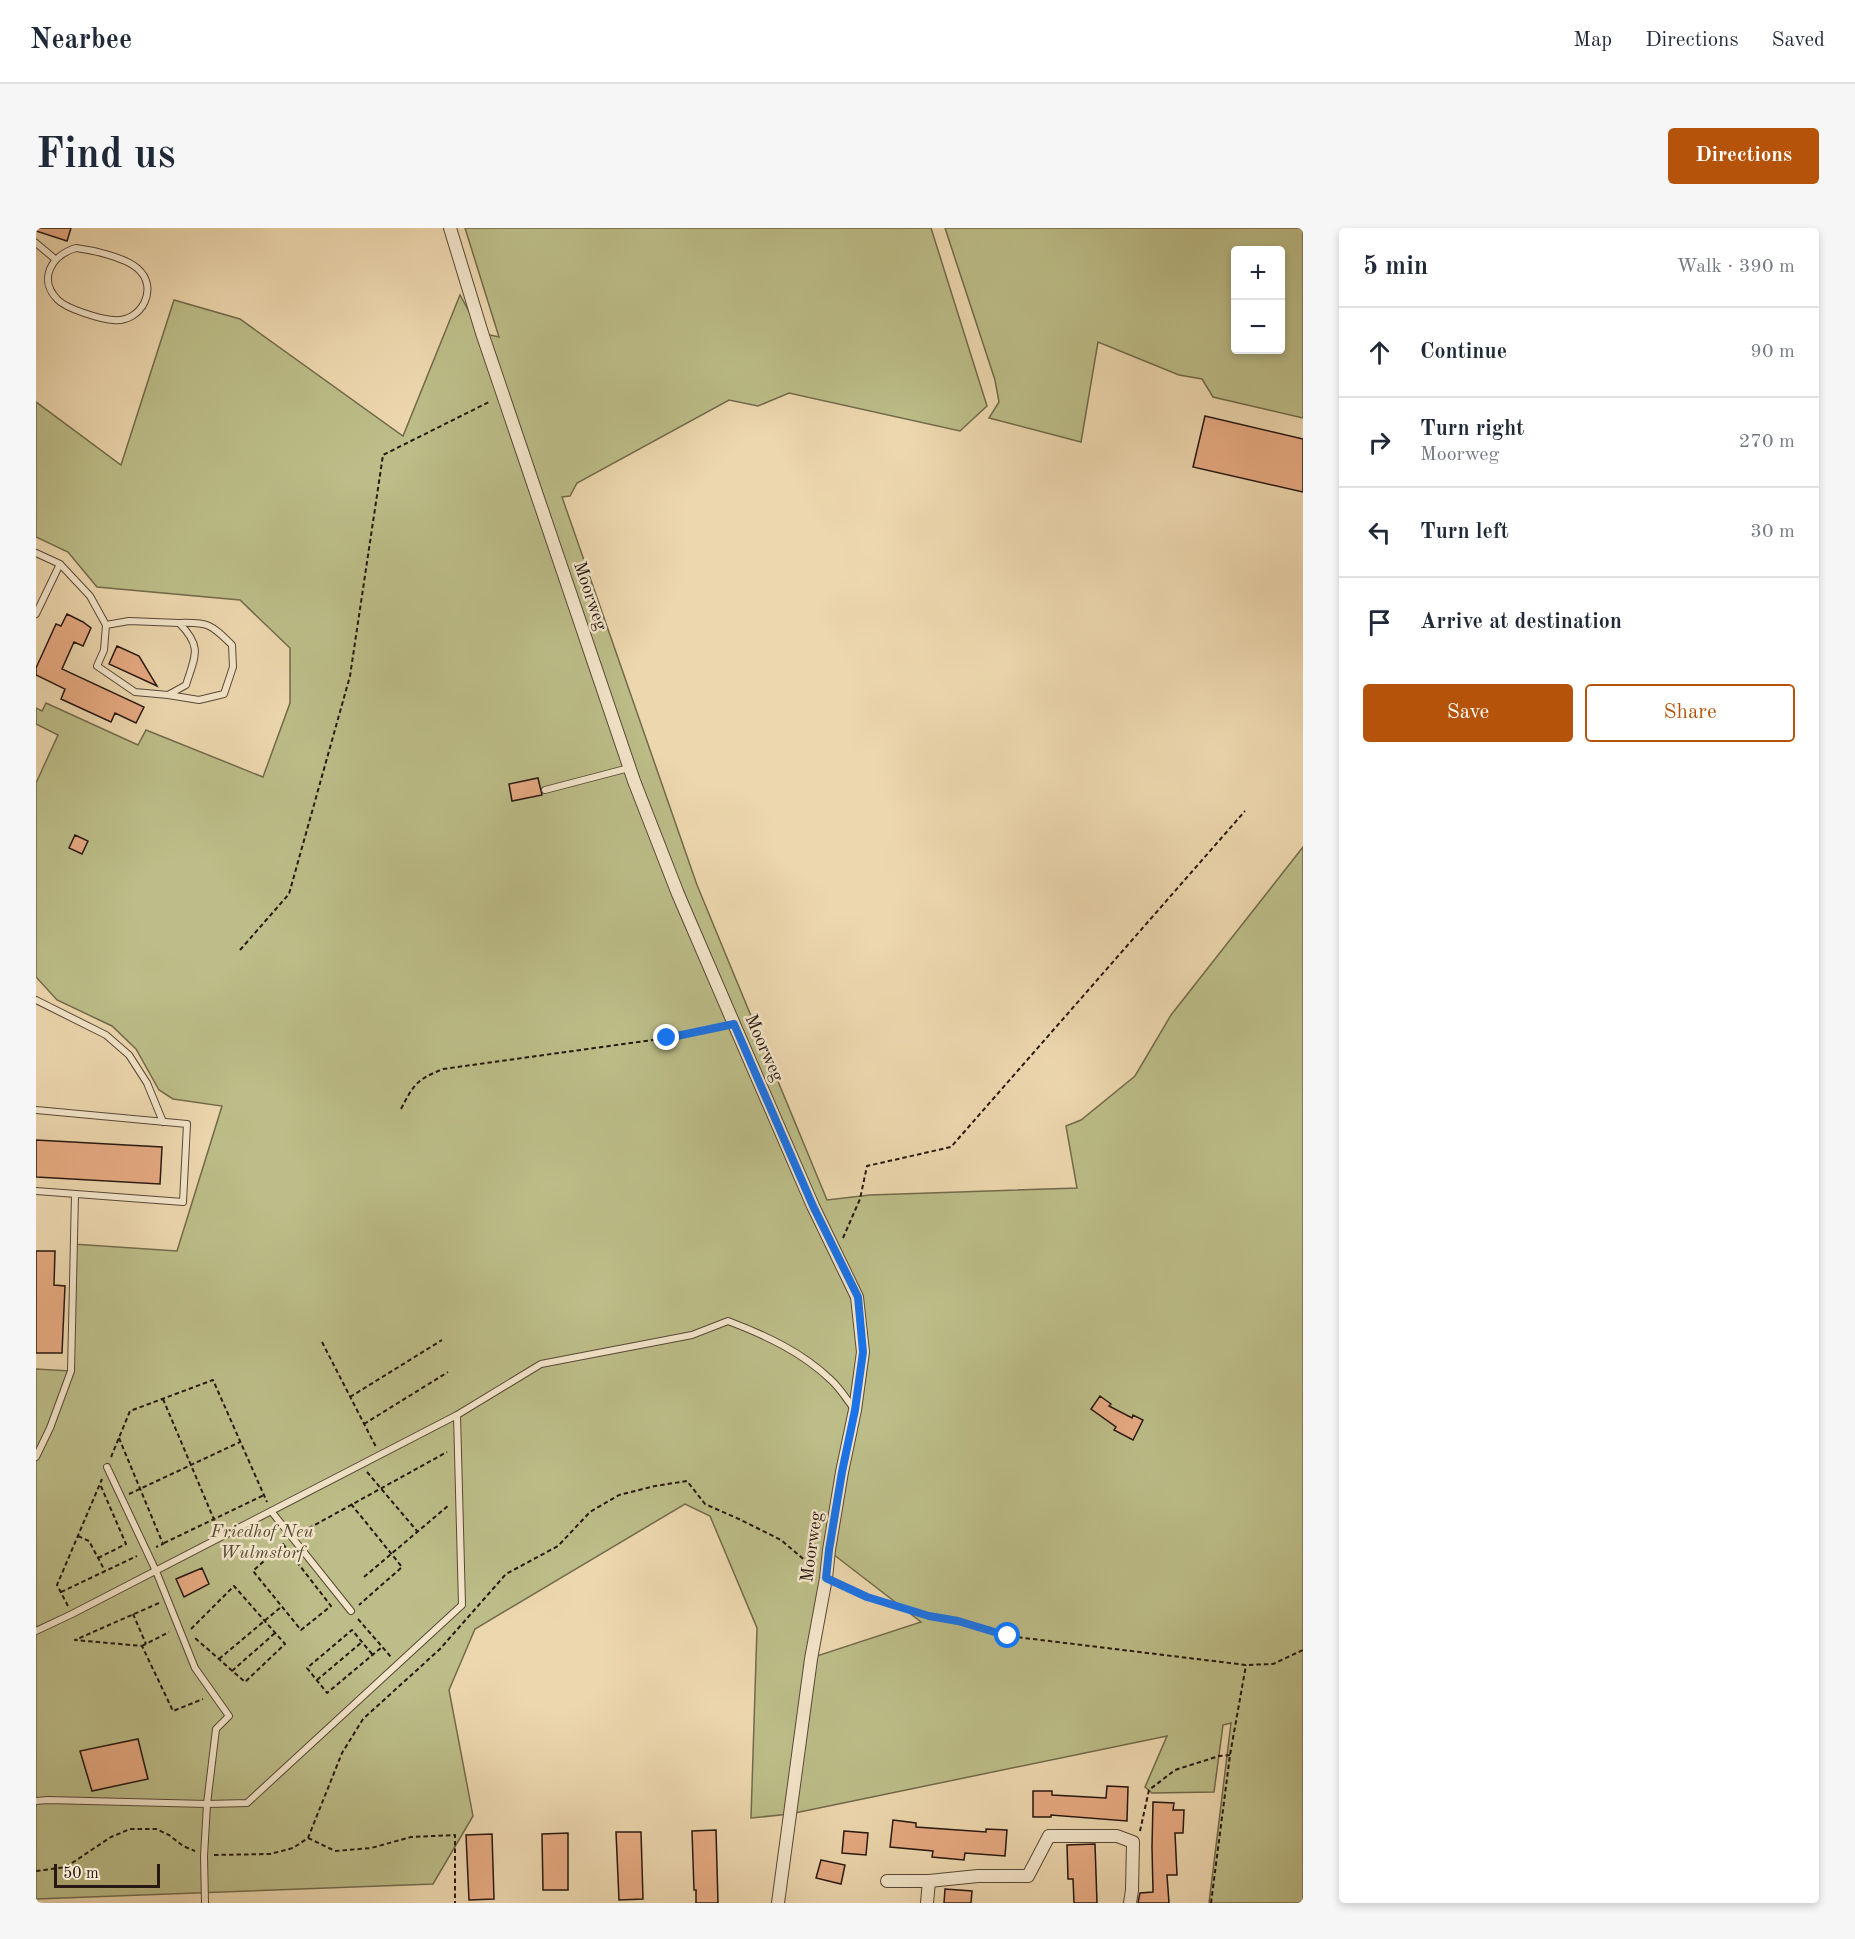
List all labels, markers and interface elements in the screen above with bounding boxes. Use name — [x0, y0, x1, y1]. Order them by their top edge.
text: Nearbee — [30, 27, 132, 55]
text: Map — [1573, 30, 1612, 51]
text: Directions — [1645, 30, 1739, 51]
text: Saved — [1772, 30, 1825, 51]
button: Directions — [1668, 128, 1819, 184]
text: Find us — [36, 135, 175, 177]
map controls — [1231, 246, 1285, 354]
button: + — [1231, 246, 1285, 300]
text: 5 min — [1363, 254, 1428, 280]
text: Walk · 390 m — [1676, 257, 1795, 277]
button: − — [1231, 300, 1285, 354]
icon: ahead — [1363, 336, 1396, 369]
text: Continue — [1420, 341, 1507, 363]
text: 90 m — [1750, 342, 1795, 362]
text: Turn right — [1420, 418, 1524, 440]
icon: right — [1363, 426, 1396, 459]
text: 270 m — [1739, 432, 1795, 452]
text: Moorweg — [1420, 445, 1499, 465]
icon: left — [1363, 516, 1396, 549]
text: Turn left — [1420, 521, 1509, 543]
text: 30 m — [1750, 522, 1795, 542]
street label: Moorweg — [570, 559, 610, 633]
icon: arrive — [1363, 606, 1396, 639]
text: Arrive at destination — [1420, 611, 1622, 633]
button: Save — [1363, 684, 1573, 742]
button: Share — [1585, 684, 1795, 742]
street label: Moorweg — [741, 1012, 787, 1085]
route end — [653, 1024, 679, 1050]
street label: Moorweg — [798, 1510, 826, 1584]
park label: Friedhof Neu Wulmstorf — [209, 1523, 314, 1562]
route start — [994, 1622, 1020, 1648]
scale bar — [54, 1861, 160, 1888]
text: 50 m — [63, 1866, 99, 1882]

